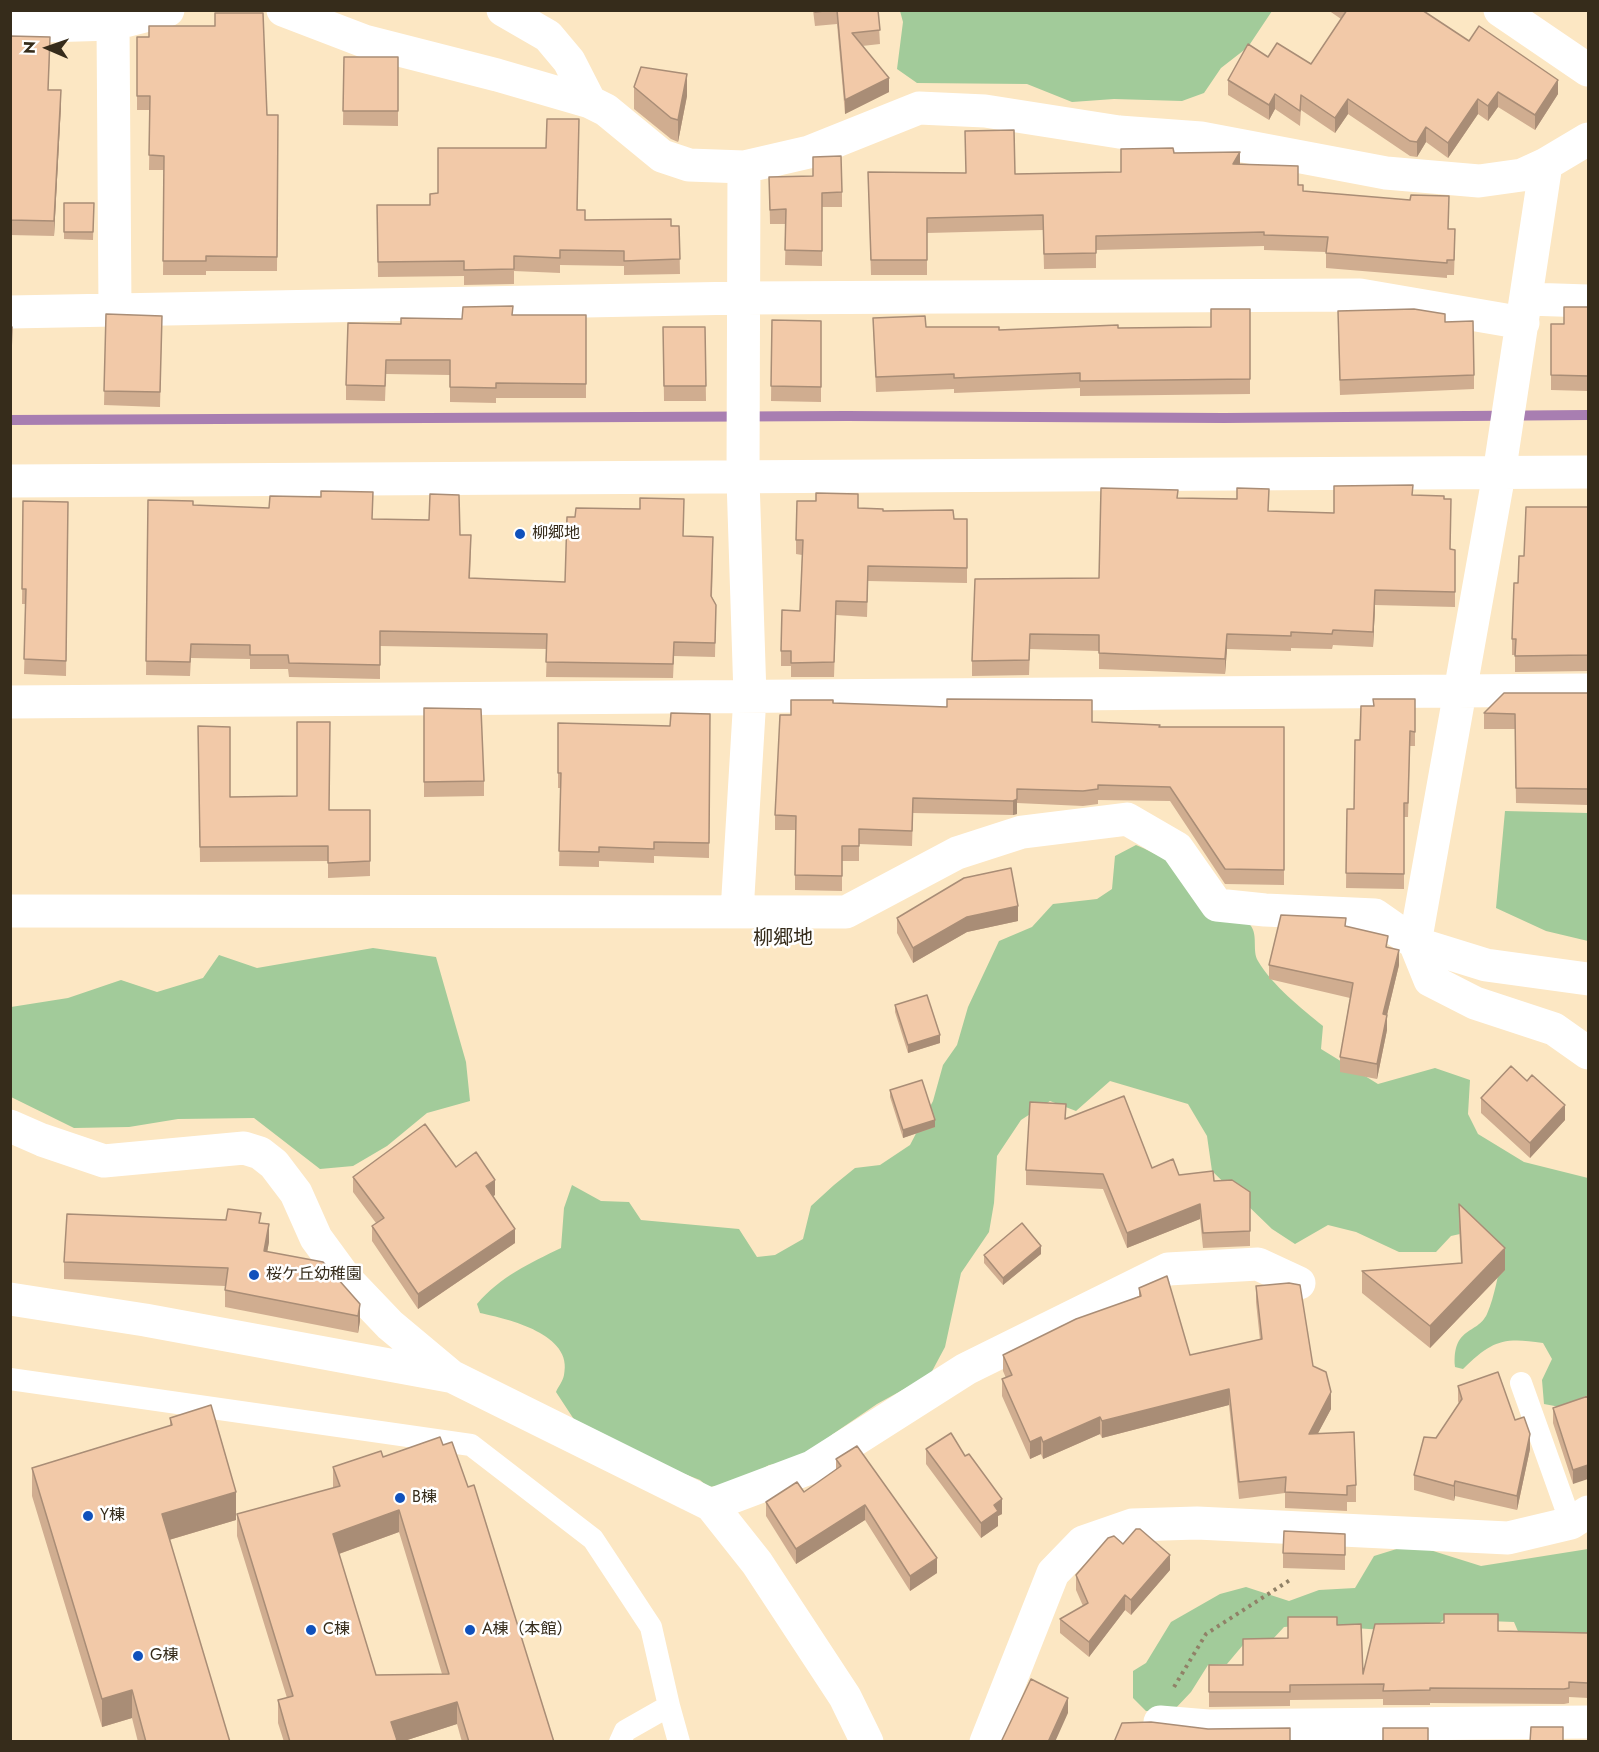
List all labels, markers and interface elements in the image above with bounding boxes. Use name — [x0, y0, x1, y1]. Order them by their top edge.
north arrow — [18, 18, 78, 78]
text: N — [18, 41, 41, 54]
place label: 柳郷地 — [532, 524, 580, 544]
marker: 柳郷地 — [513, 527, 527, 541]
district label: 柳郷地 — [753, 927, 813, 951]
place label: 桜ケ丘幼稚園 — [266, 1265, 362, 1285]
marker: 桜ケ丘幼稚園 — [247, 1268, 261, 1282]
place label: B棟 — [412, 1488, 437, 1508]
marker: B棟 — [393, 1491, 407, 1505]
place label: Y棟 — [100, 1506, 125, 1526]
marker: Y棟 — [81, 1509, 95, 1523]
place label: C棟 — [323, 1620, 350, 1640]
place label: A棟（本館） — [482, 1620, 573, 1640]
marker: C棟 — [304, 1623, 318, 1637]
marker: A棟（本館） — [463, 1623, 477, 1637]
place label: G棟 — [150, 1646, 178, 1666]
marker: G棟 — [131, 1649, 145, 1663]

